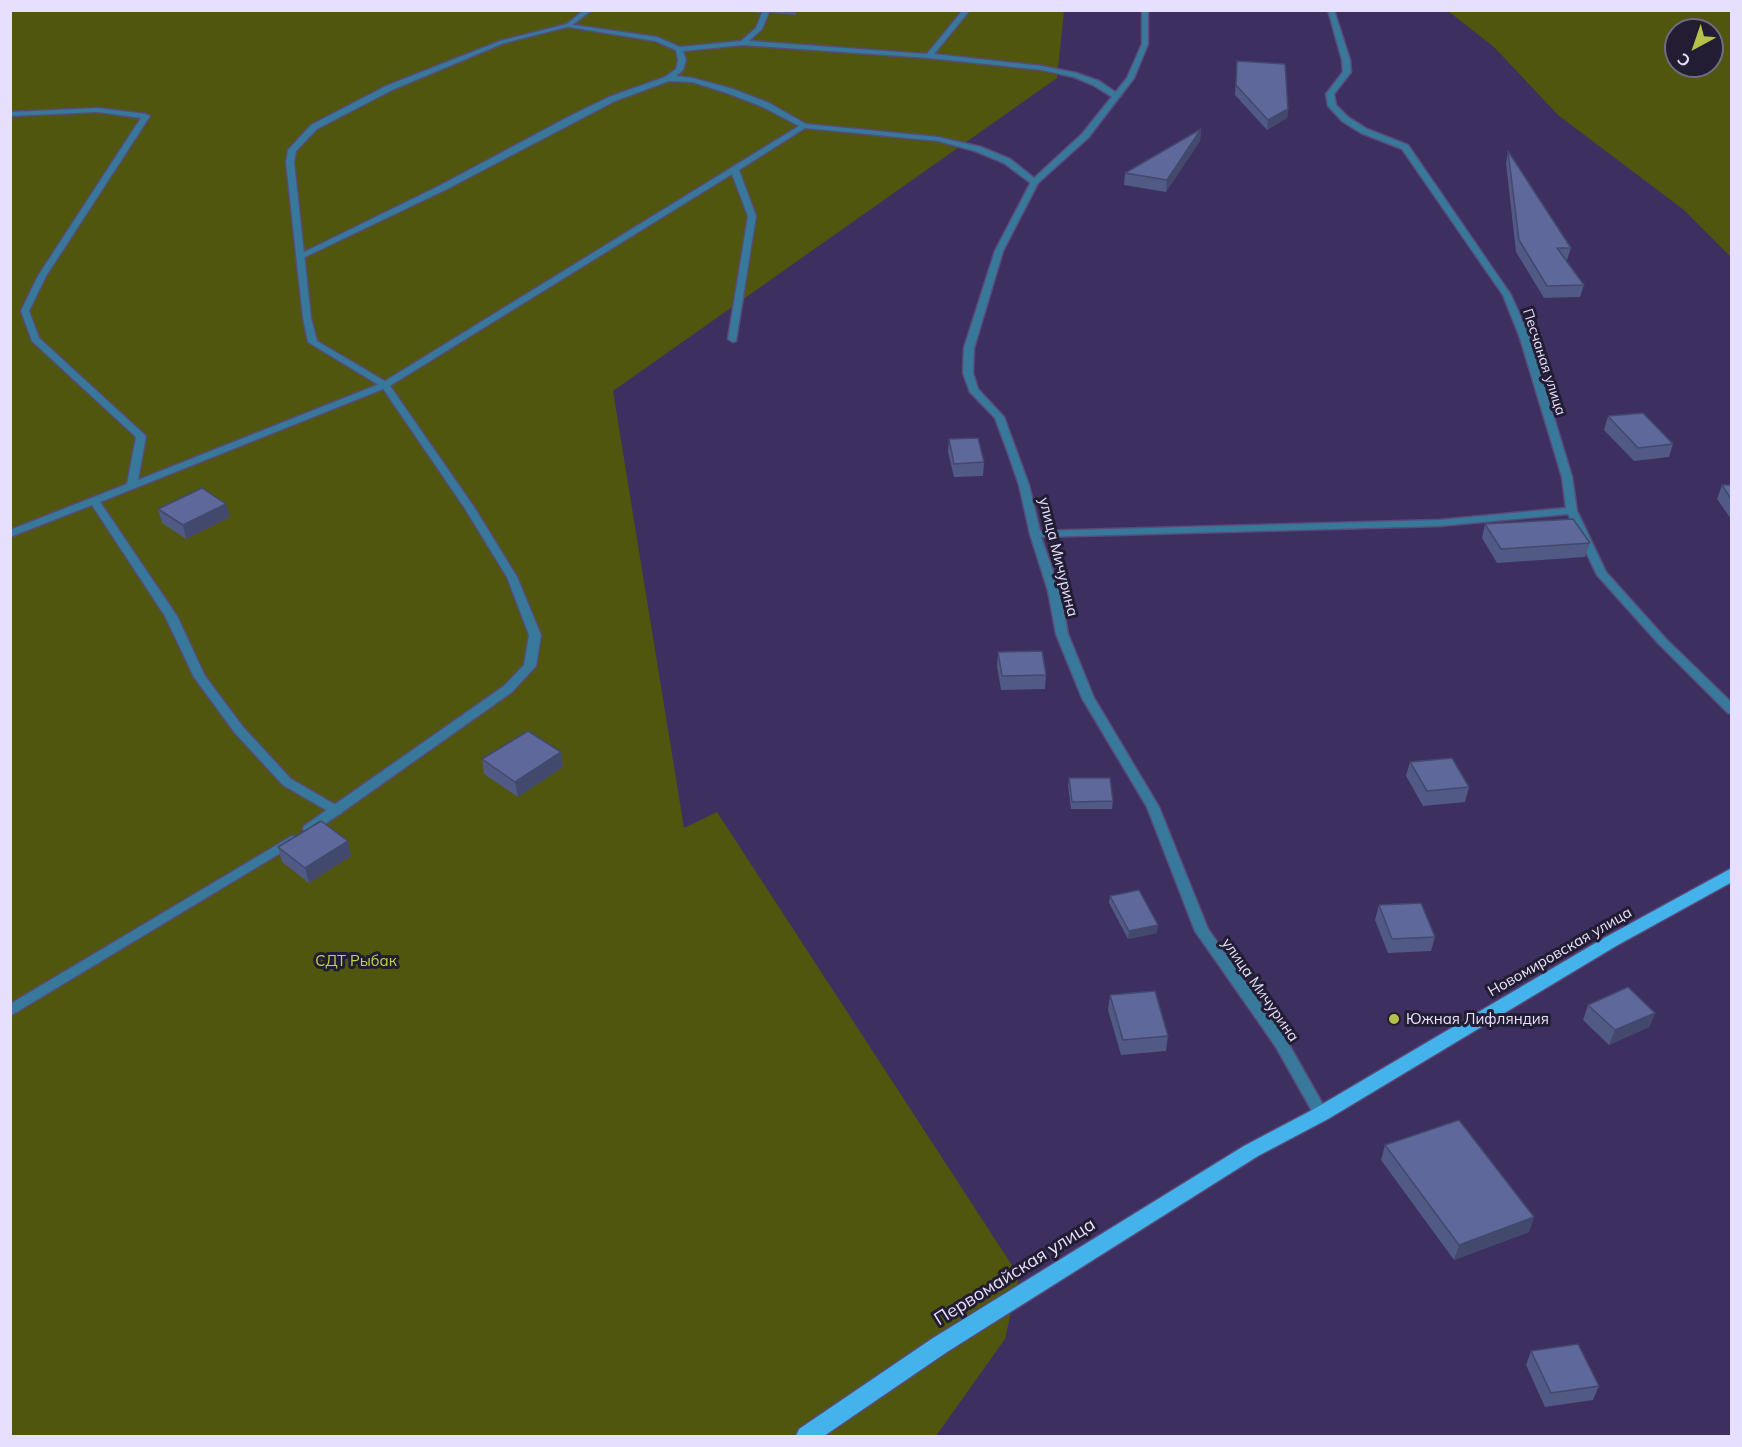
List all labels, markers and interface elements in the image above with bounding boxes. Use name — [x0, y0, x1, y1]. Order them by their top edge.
north arrow — [1664, 18, 1724, 78]
text: С — [1673, 49, 1694, 71]
street label: Песчаная улица — [1519, 307, 1569, 417]
street label: улица Мичурина — [1034, 496, 1082, 618]
street label: Новомировская улица — [1485, 903, 1635, 1001]
street label: улица Мичурина — [1218, 935, 1302, 1045]
park label: СДТ Рыбак — [315, 952, 397, 970]
place label: Южная Лифляндия — [1406, 1010, 1549, 1028]
marker: Южная Лифляндия — [1387, 1012, 1401, 1026]
street label: Первомайская улица — [930, 1214, 1100, 1330]

